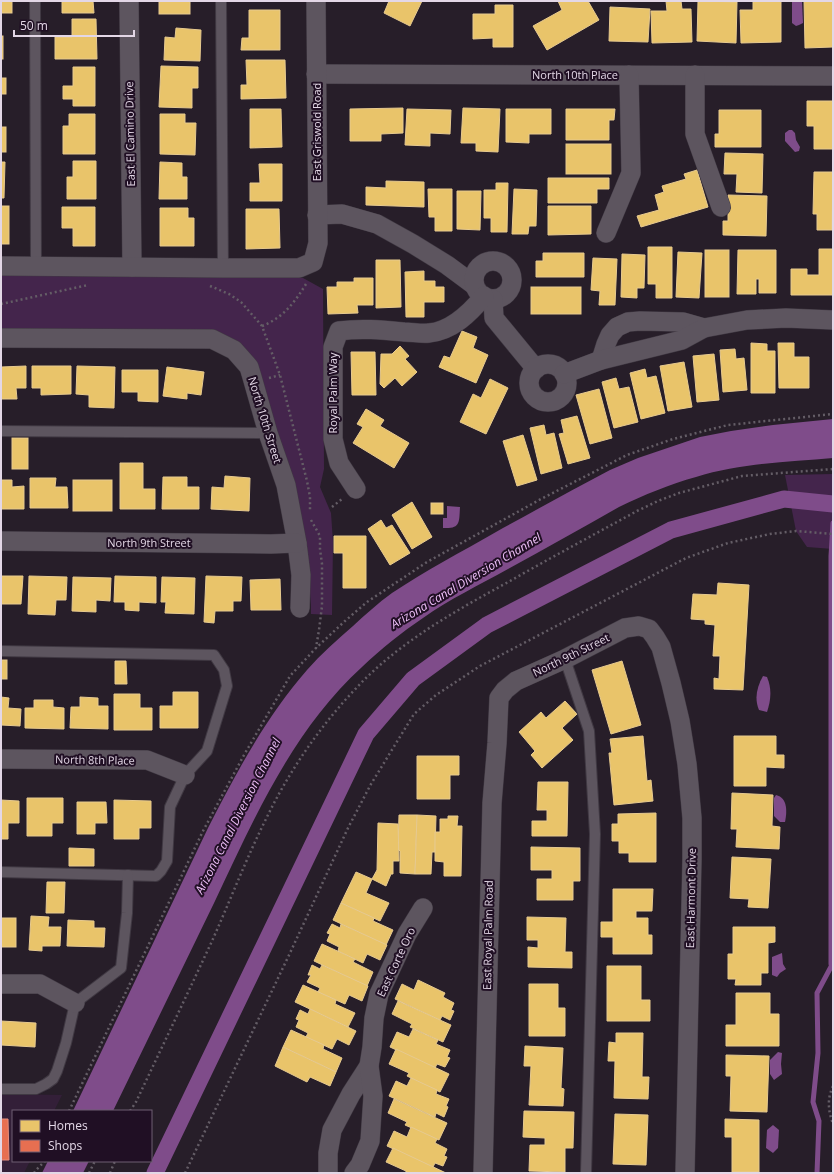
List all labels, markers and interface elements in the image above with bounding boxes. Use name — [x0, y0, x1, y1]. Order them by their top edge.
scale bar — [14, 12, 134, 38]
text: 50 m — [20, 17, 48, 34]
street label: North 10th Place — [532, 67, 618, 82]
street label: East El Camino Drive — [121, 81, 138, 187]
street label: East Griswold Road — [309, 83, 324, 181]
street label: Royal Palm Way — [325, 352, 340, 434]
street label: North 10th Street — [245, 375, 286, 465]
water label: Arizona Canal Diversion Channel — [386, 528, 545, 633]
street label: North 9th Street — [107, 535, 191, 550]
street label: North 9th Street — [530, 629, 612, 680]
water label: Arizona Canal Diversion Channel — [190, 734, 285, 898]
street label: North 8th Place — [55, 751, 135, 768]
street label: East Harmont Drive — [682, 848, 699, 948]
street label: East Royal Palm Road — [479, 880, 496, 990]
street label: East Corte Oro — [373, 924, 418, 999]
legend — [12, 1110, 152, 1162]
text: Homes — [48, 1117, 88, 1134]
text: Shops — [48, 1137, 83, 1154]

